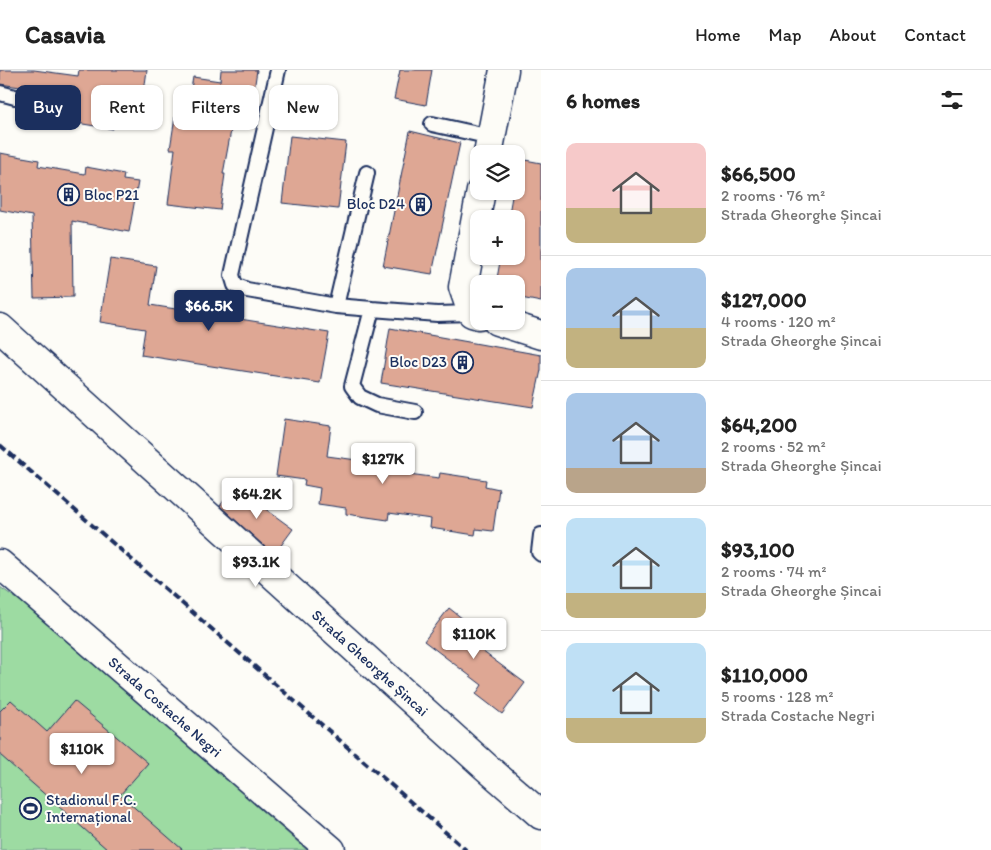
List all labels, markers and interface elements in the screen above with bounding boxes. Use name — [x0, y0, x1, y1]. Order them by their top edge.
text: Casavia — [25, 20, 105, 49]
text: Home — [695, 24, 741, 46]
text: Map — [769, 24, 802, 46]
text: About — [830, 24, 876, 46]
text: Contact — [904, 24, 966, 46]
chip: Buy — [15, 85, 81, 130]
chip: Rent — [91, 85, 163, 130]
chip: Filters — [173, 85, 259, 130]
chip: New — [269, 85, 338, 130]
icon: filters — [938, 86, 966, 114]
text: 6 homes — [566, 88, 640, 113]
map controls — [470, 145, 525, 330]
button: layers — [470, 145, 525, 200]
text: $66,500 — [721, 161, 796, 186]
icon: home — [606, 163, 666, 223]
building icon: Bloc P21 — [56, 183, 80, 207]
place label: Bloc P21 — [84, 186, 139, 204]
text: 2 rooms · 76 m² — [721, 186, 825, 205]
building icon: Bloc D24 — [409, 192, 433, 216]
place label: Bloc D24 — [347, 195, 405, 213]
text: Strada Gheorghe Șincai — [721, 205, 882, 224]
button: + — [470, 210, 525, 265]
button: − — [470, 275, 525, 330]
text: $127,000 — [721, 287, 807, 312]
icon: home — [606, 288, 666, 348]
pin: $66.5K — [168, 290, 250, 332]
text: $66.5K — [185, 296, 233, 315]
text: 4 rooms · 120 m² — [721, 312, 836, 331]
text: Strada Gheorghe Șincai — [721, 331, 882, 350]
building icon: Bloc D23 — [451, 350, 475, 374]
place label: Bloc D23 — [390, 353, 447, 371]
text: $64,200 — [721, 412, 797, 437]
icon: home — [606, 413, 666, 473]
text: 2 rooms · 52 m² — [721, 437, 826, 456]
pin: $127K — [348, 442, 418, 485]
text: $127K — [362, 449, 404, 468]
text: Strada Gheorghe Șincai — [721, 456, 882, 475]
pin: $64.2K — [216, 478, 298, 520]
text: $64.2K — [233, 484, 281, 503]
text: $93,100 — [721, 537, 795, 562]
icon: home — [606, 538, 666, 598]
pin: $93.1K — [215, 546, 297, 588]
text: $93.1K — [233, 552, 279, 571]
text: 2 rooms · 74 m² — [721, 562, 826, 581]
text: Strada Gheorghe Șincai — [721, 581, 882, 600]
street label: Strada Gheorghe Șincai — [308, 606, 432, 720]
pin: $110K — [439, 618, 509, 660]
text: $110K — [452, 624, 496, 643]
street label: Strada Costache Negri — [105, 653, 225, 761]
text: $110,000 — [721, 662, 808, 687]
icon: home — [606, 663, 666, 723]
text: 5 rooms · 128 m² — [721, 687, 833, 706]
text: Strada Costache Negri — [721, 706, 875, 725]
pin: $110K — [47, 732, 117, 775]
text: $110K — [60, 739, 104, 758]
place label: Stadionul F.C. Internațional — [46, 791, 137, 826]
sports icon: Stadionul F.C. Internațional — [18, 797, 42, 821]

